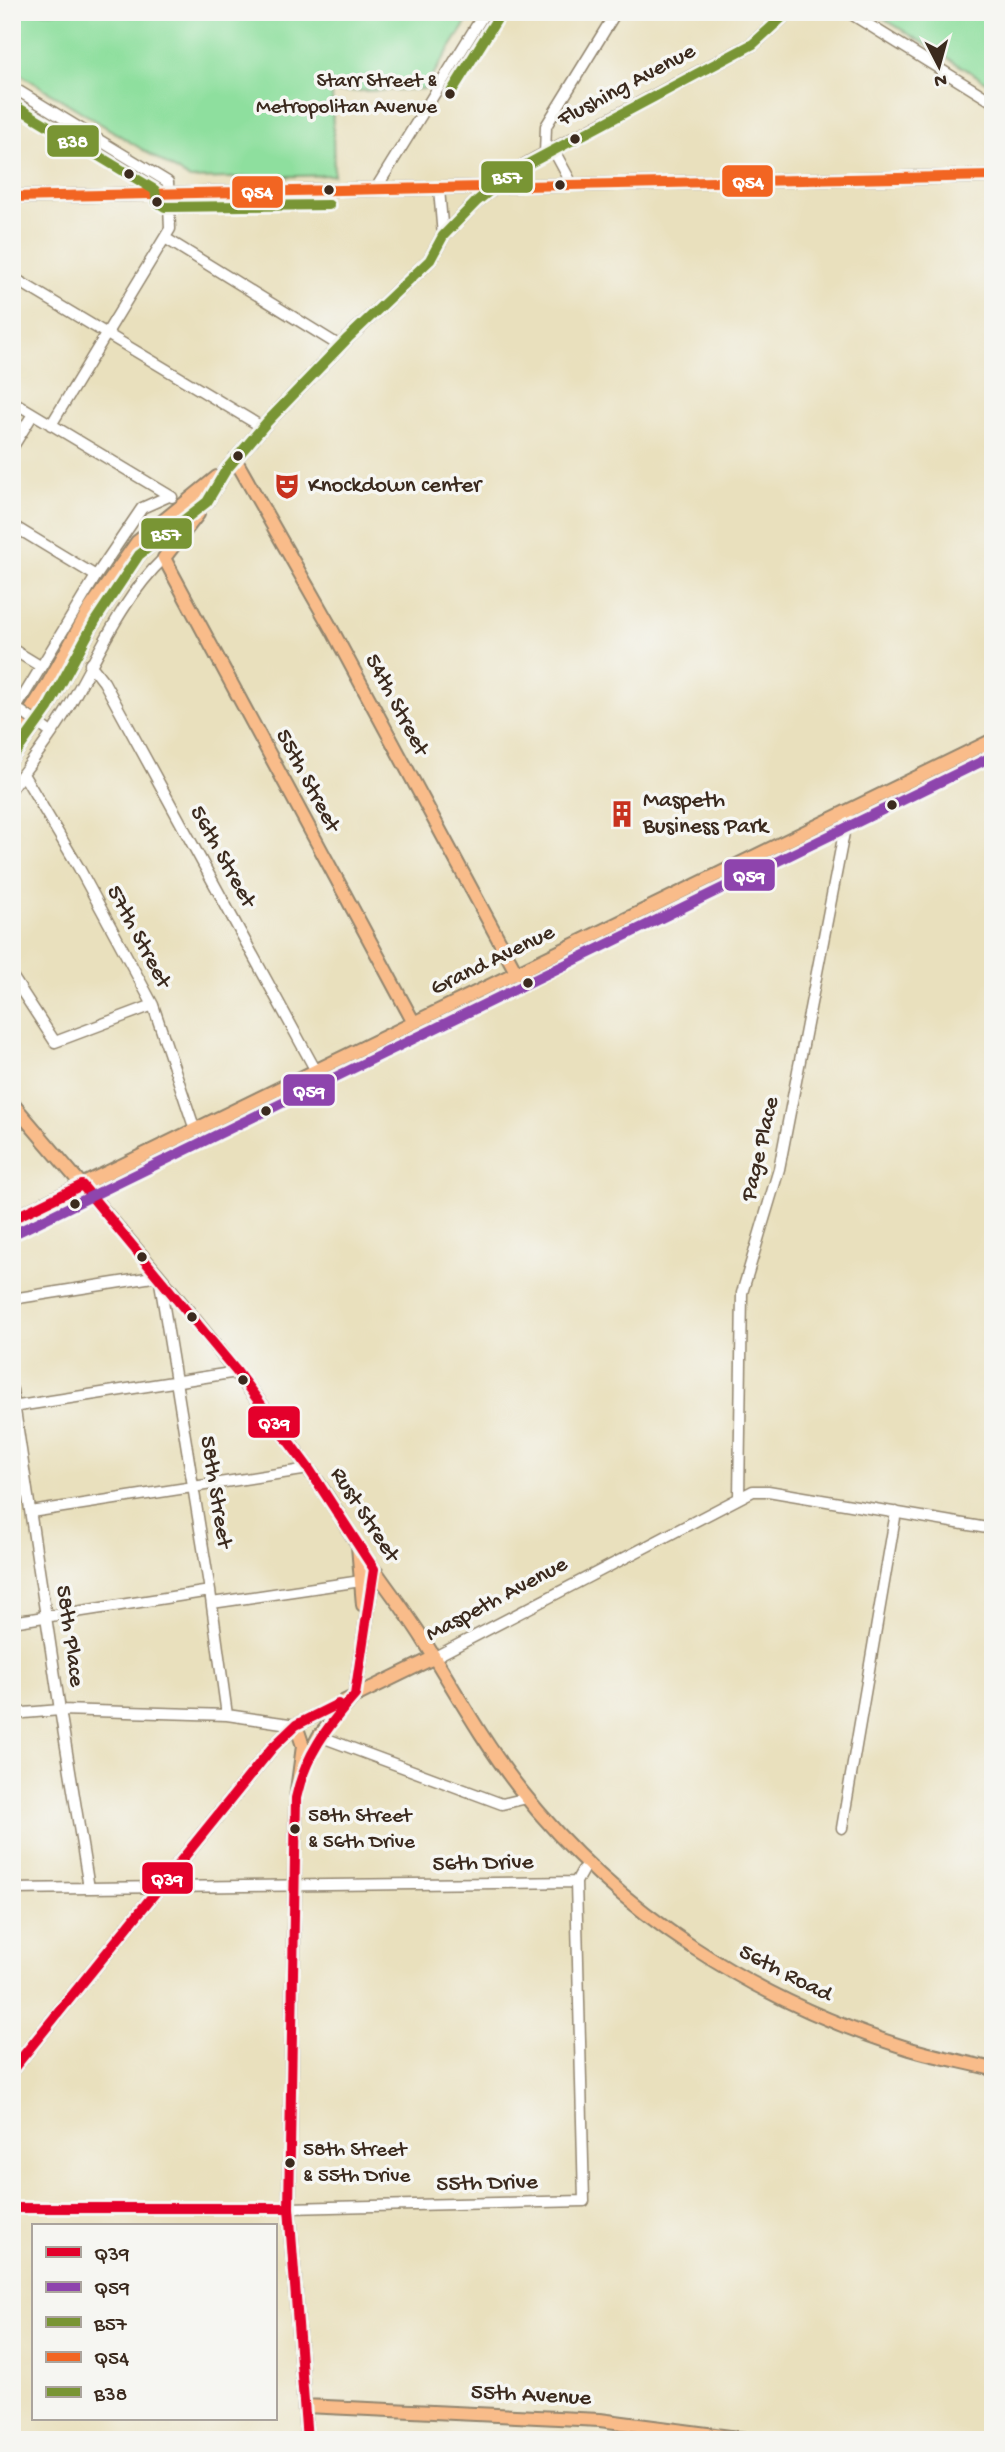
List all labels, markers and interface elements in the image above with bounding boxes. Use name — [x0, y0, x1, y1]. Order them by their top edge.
north arrow — [904, 32, 974, 102]
street label: Flushing Avenue — [553, 38, 701, 134]
text: N — [933, 67, 948, 92]
place label: Starr Street & Metropolitan Avenue — [256, 70, 438, 121]
marker: Starr Street & Metropolitan Avenue — [443, 87, 457, 101]
line badge: B38 — [46, 124, 100, 158]
text: B38 — [57, 132, 89, 155]
unlabelled marker — [568, 132, 582, 146]
line badge: B57 — [480, 160, 534, 194]
line badge: Q54 — [721, 164, 774, 198]
unlabelled marker — [122, 167, 136, 181]
text: B57 — [491, 168, 523, 191]
text: Q54 — [732, 173, 765, 196]
line badge: Q54 — [231, 175, 284, 209]
unlabelled marker — [553, 178, 567, 192]
text: Q54 — [241, 183, 274, 206]
unlabelled marker — [322, 183, 336, 197]
unlabelled marker — [150, 195, 164, 209]
unlabelled marker — [231, 449, 245, 463]
theatre icon: Knockdown center — [272, 471, 302, 501]
place label: Knockdown center — [308, 473, 483, 500]
line badge: B57 — [140, 517, 193, 550]
text: B57 — [150, 525, 182, 548]
street label: 54th Street — [358, 649, 435, 762]
street label: 55th Street — [269, 725, 346, 839]
place label: Maspeth Business Park — [642, 788, 771, 841]
unlabelled marker — [885, 798, 899, 812]
building icon: Maspeth Business Park — [607, 799, 637, 829]
street label: 56th Street — [183, 801, 262, 914]
line badge: Q59 — [723, 858, 776, 892]
text: Q59 — [733, 867, 766, 890]
street label: 57th Street — [100, 881, 177, 994]
street label: Grand Avenue — [427, 919, 560, 1003]
unlabelled marker — [521, 976, 535, 990]
line badge: Q59 — [282, 1073, 336, 1107]
text: Q59 — [293, 1082, 326, 1105]
street label: Page Place — [736, 1093, 786, 1205]
unlabelled marker — [259, 1104, 273, 1118]
unlabelled marker — [68, 1197, 82, 1211]
unlabelled marker — [135, 1250, 149, 1264]
unlabelled marker — [185, 1310, 199, 1324]
unlabelled marker — [236, 1373, 250, 1387]
line badge: Q39 — [247, 1405, 301, 1439]
text: Q39 — [258, 1414, 291, 1437]
street label: 58th Street — [193, 1434, 237, 1552]
street label: Rust Street — [323, 1463, 405, 1569]
street label: Maspeth Avenue — [421, 1551, 574, 1649]
street label: 58th Place — [49, 1584, 90, 1690]
place label: 58th Street & 56th Drive — [308, 1805, 416, 1856]
marker: 58th Street & 56th Drive — [288, 1822, 302, 1836]
street label: 56th Drive — [432, 1850, 535, 1878]
line badge: Q39 — [141, 1861, 194, 1895]
text: Q39 — [151, 1870, 184, 1893]
street label: 56th Road — [734, 1939, 838, 2010]
place label: 58th Street & 55th Drive — [303, 2139, 411, 2190]
marker: 58th Street & 55th Drive — [283, 2156, 297, 2170]
street label: 55th Drive — [436, 2170, 539, 2198]
legend — [32, 2224, 276, 2420]
text: Q39 — [94, 2244, 130, 2269]
text: Q59 — [94, 2278, 130, 2303]
text: B57 — [93, 2314, 128, 2339]
text: Q54 — [94, 2348, 129, 2373]
street label: 55th Avenue — [470, 2379, 593, 2413]
text: B38 — [93, 2384, 127, 2409]

